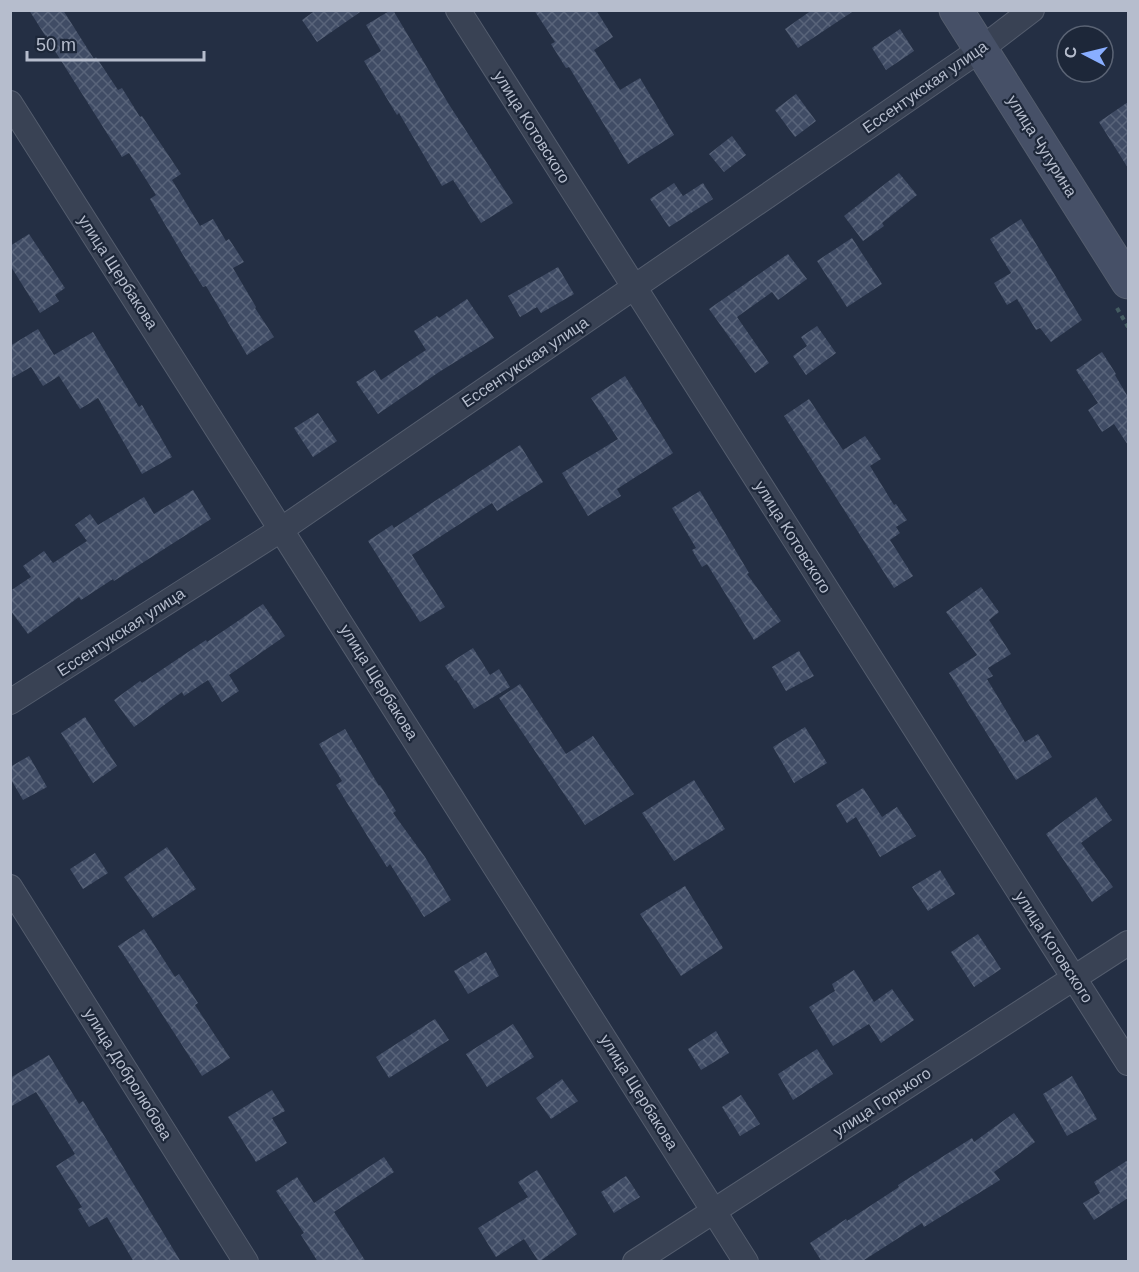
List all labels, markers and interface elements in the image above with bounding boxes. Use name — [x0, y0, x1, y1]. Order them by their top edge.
scale bar — [27, 24, 204, 62]
north arrow — [1055, 24, 1115, 84]
text: 50 m — [36, 35, 76, 55]
street label: Ессентукская улица — [859, 37, 991, 136]
text: С — [1061, 45, 1080, 59]
street label: улица Котовского — [491, 68, 573, 186]
street label: улица Чугурина — [1004, 92, 1080, 200]
street label: улица Щербакова — [75, 212, 161, 332]
street label: Ессентукская улица — [459, 313, 591, 411]
street label: улица Котовского — [752, 478, 834, 596]
street label: Ессентукская улица — [54, 584, 188, 680]
street label: улица Щербакова — [337, 621, 421, 743]
street label: улица Котовского — [1012, 888, 1096, 1006]
street label: улица Добролюбова — [81, 1005, 175, 1143]
street label: улица Щербакова — [597, 1031, 681, 1153]
street label: улица Горького — [830, 1064, 934, 1140]

